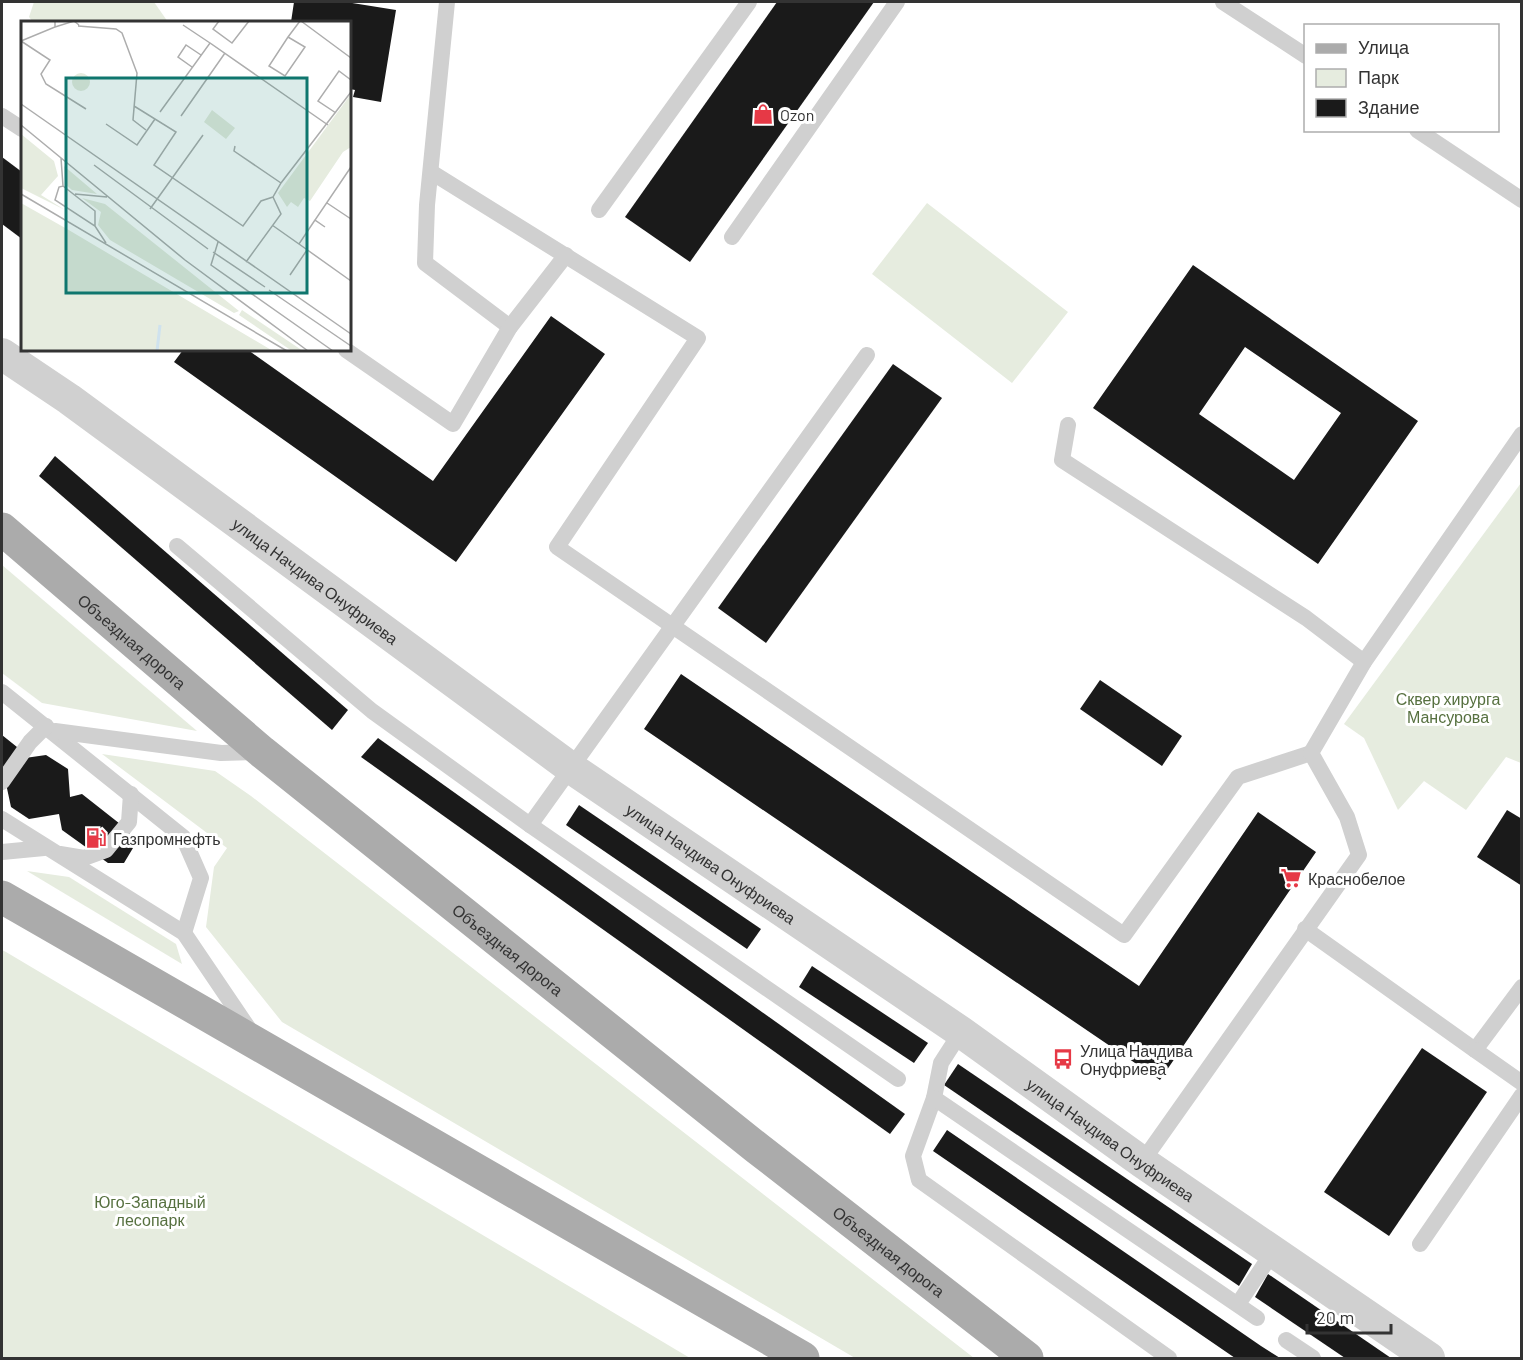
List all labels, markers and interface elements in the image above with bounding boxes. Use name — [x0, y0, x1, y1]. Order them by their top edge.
inset map — [21, 21, 351, 351]
legend — [1304, 24, 1499, 132]
text: Улица — [1358, 36, 1410, 58]
text: Парк — [1358, 66, 1399, 88]
text: Здание — [1358, 96, 1419, 118]
shop icon: Ozon — [751, 102, 775, 126]
place label: Ozon — [780, 105, 814, 124]
street label: улица Начдива Онуфриева — [229, 513, 402, 648]
street label: Объездная дорога — [75, 589, 190, 693]
park label: Сквер хирурга Мансурова — [1396, 689, 1500, 726]
street label: улица Начдива Онуфриева — [623, 799, 800, 927]
fuel station icon: Газпромнефть — [84, 826, 108, 850]
place label: Газпромнефть — [113, 829, 221, 848]
supermarket icon: Краснобелое — [1279, 866, 1303, 890]
place label: Краснобелое — [1308, 869, 1406, 888]
street label: Объездная дорога — [449, 899, 567, 999]
place label: Улица Начдива Онуфриева — [1080, 1041, 1193, 1078]
bus stop icon: Улица Начдива Онуфриева — [1051, 1047, 1075, 1071]
street label: улица Начдива Онуфриева — [1024, 1073, 1198, 1205]
park label: Юго-Западный лесопарк — [94, 1192, 206, 1229]
street label: Объездная дорога — [830, 1202, 949, 1300]
scale bar — [1307, 1297, 1391, 1335]
text: 20 m — [1316, 1306, 1354, 1328]

